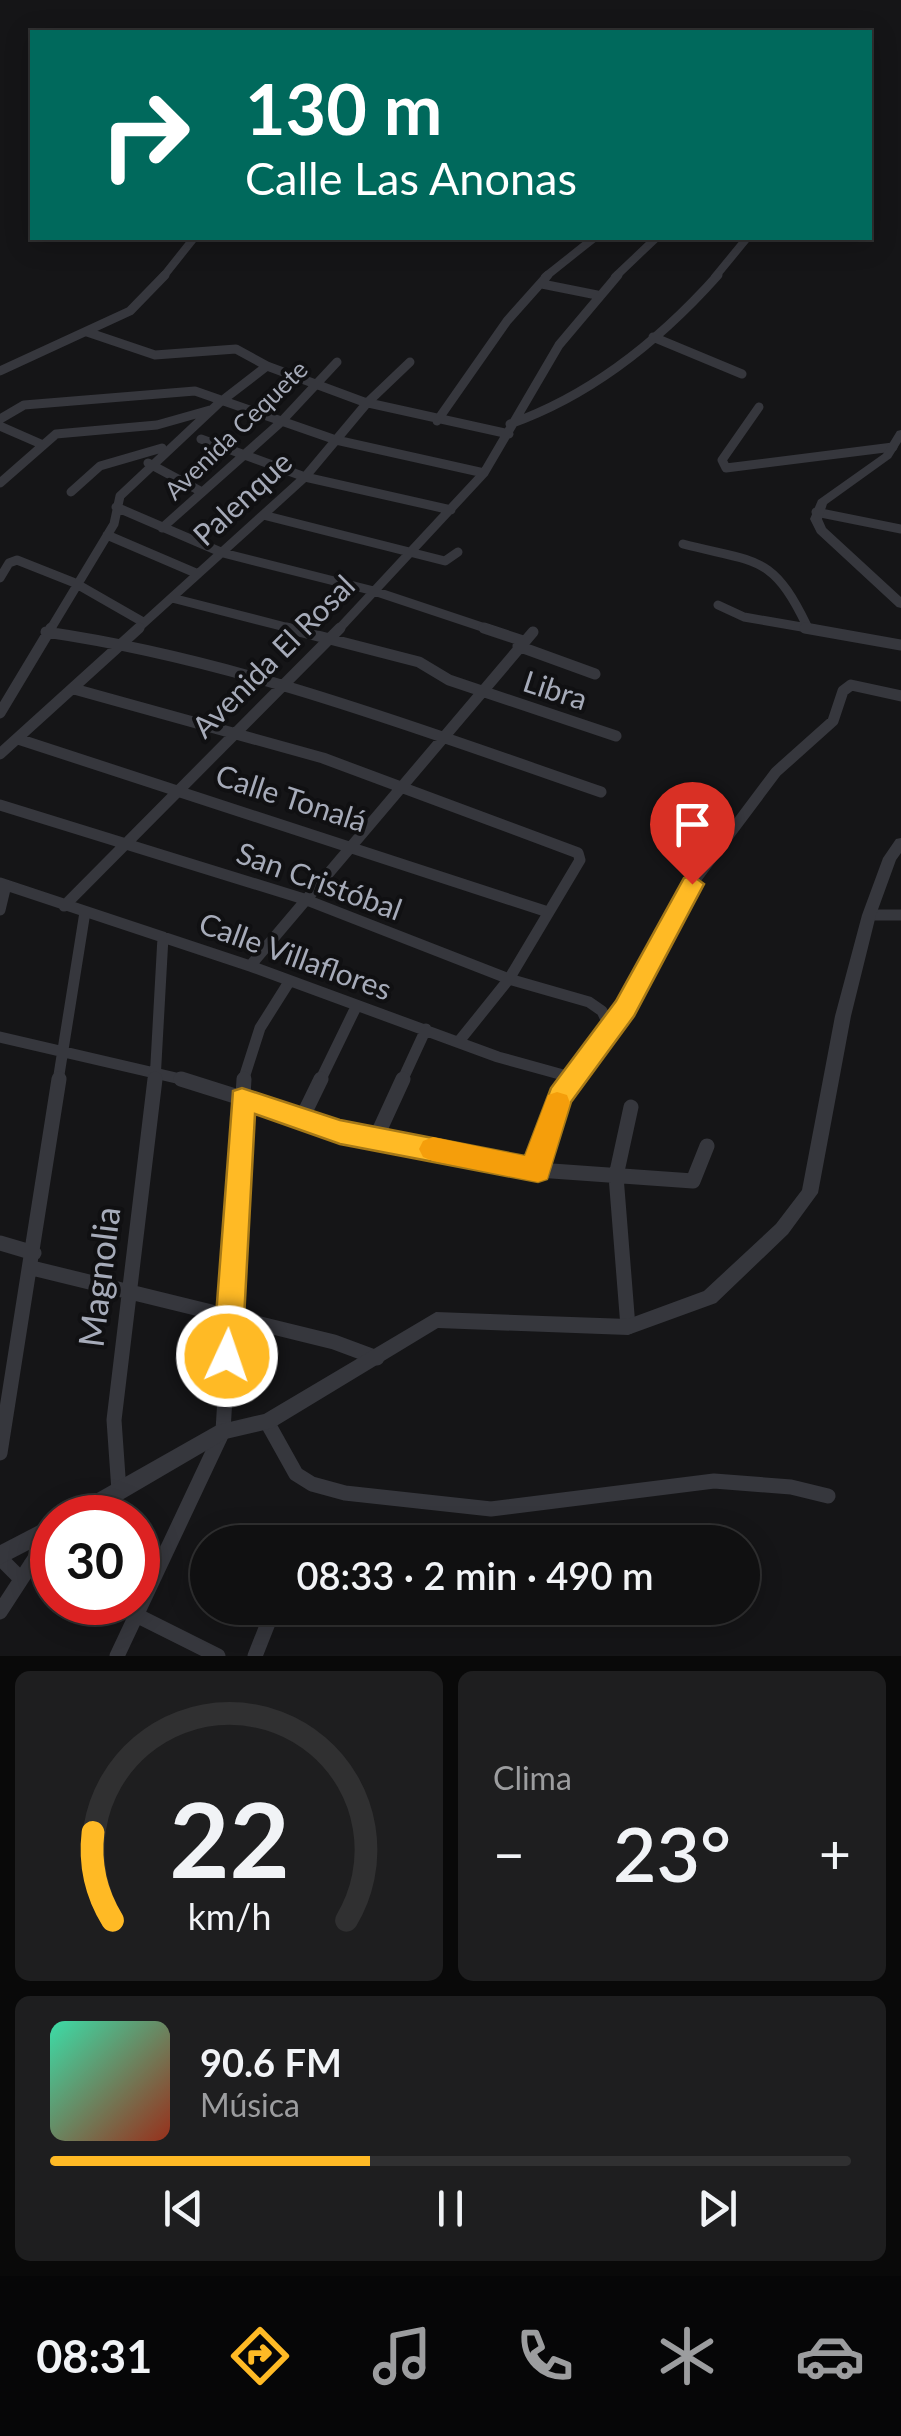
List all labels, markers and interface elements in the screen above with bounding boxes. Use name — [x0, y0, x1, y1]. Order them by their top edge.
text: 130 m — [245, 66, 442, 150]
icon: right — [80, 70, 210, 200]
text: Calle Las Anonas — [245, 151, 577, 205]
street label: Avenida Cequete — [158, 353, 313, 505]
street label: Palenque — [185, 443, 298, 552]
street label: Avenida El Rosal — [184, 567, 361, 744]
street label: Libra — [519, 662, 592, 716]
street label: Calle Tonalá — [212, 756, 372, 838]
pin — [650, 782, 735, 885]
icon: arrive — [665, 797, 720, 852]
street label: San Cristóbal — [232, 834, 407, 927]
street label: Calle Villaflores — [195, 904, 397, 1007]
street label: Magnolia — [69, 1204, 127, 1349]
position arrow — [175, 1304, 279, 1408]
speed limit sign: 30 — [30, 1495, 160, 1625]
text: 08:33 · 2 min · 490 m — [297, 1552, 653, 1598]
text: Clima — [493, 1758, 572, 1797]
text: 22 — [169, 1775, 289, 1900]
text: 23° — [613, 1808, 731, 1898]
text: − — [493, 1820, 525, 1886]
text: + — [819, 1820, 851, 1886]
text: km/h — [187, 1895, 271, 1938]
text: 90.6 FM — [200, 2039, 342, 2085]
text: Música — [200, 2085, 300, 2124]
icon: previous — [156, 2181, 211, 2236]
icon: pause — [423, 2181, 478, 2236]
icon: next — [690, 2181, 745, 2236]
icon: directions — [225, 2321, 295, 2391]
icon: music — [367, 2321, 437, 2391]
icon: phone — [510, 2321, 580, 2391]
icon: climate — [652, 2321, 722, 2391]
icon: car — [795, 2321, 865, 2391]
text: 08:31 — [36, 2329, 152, 2383]

